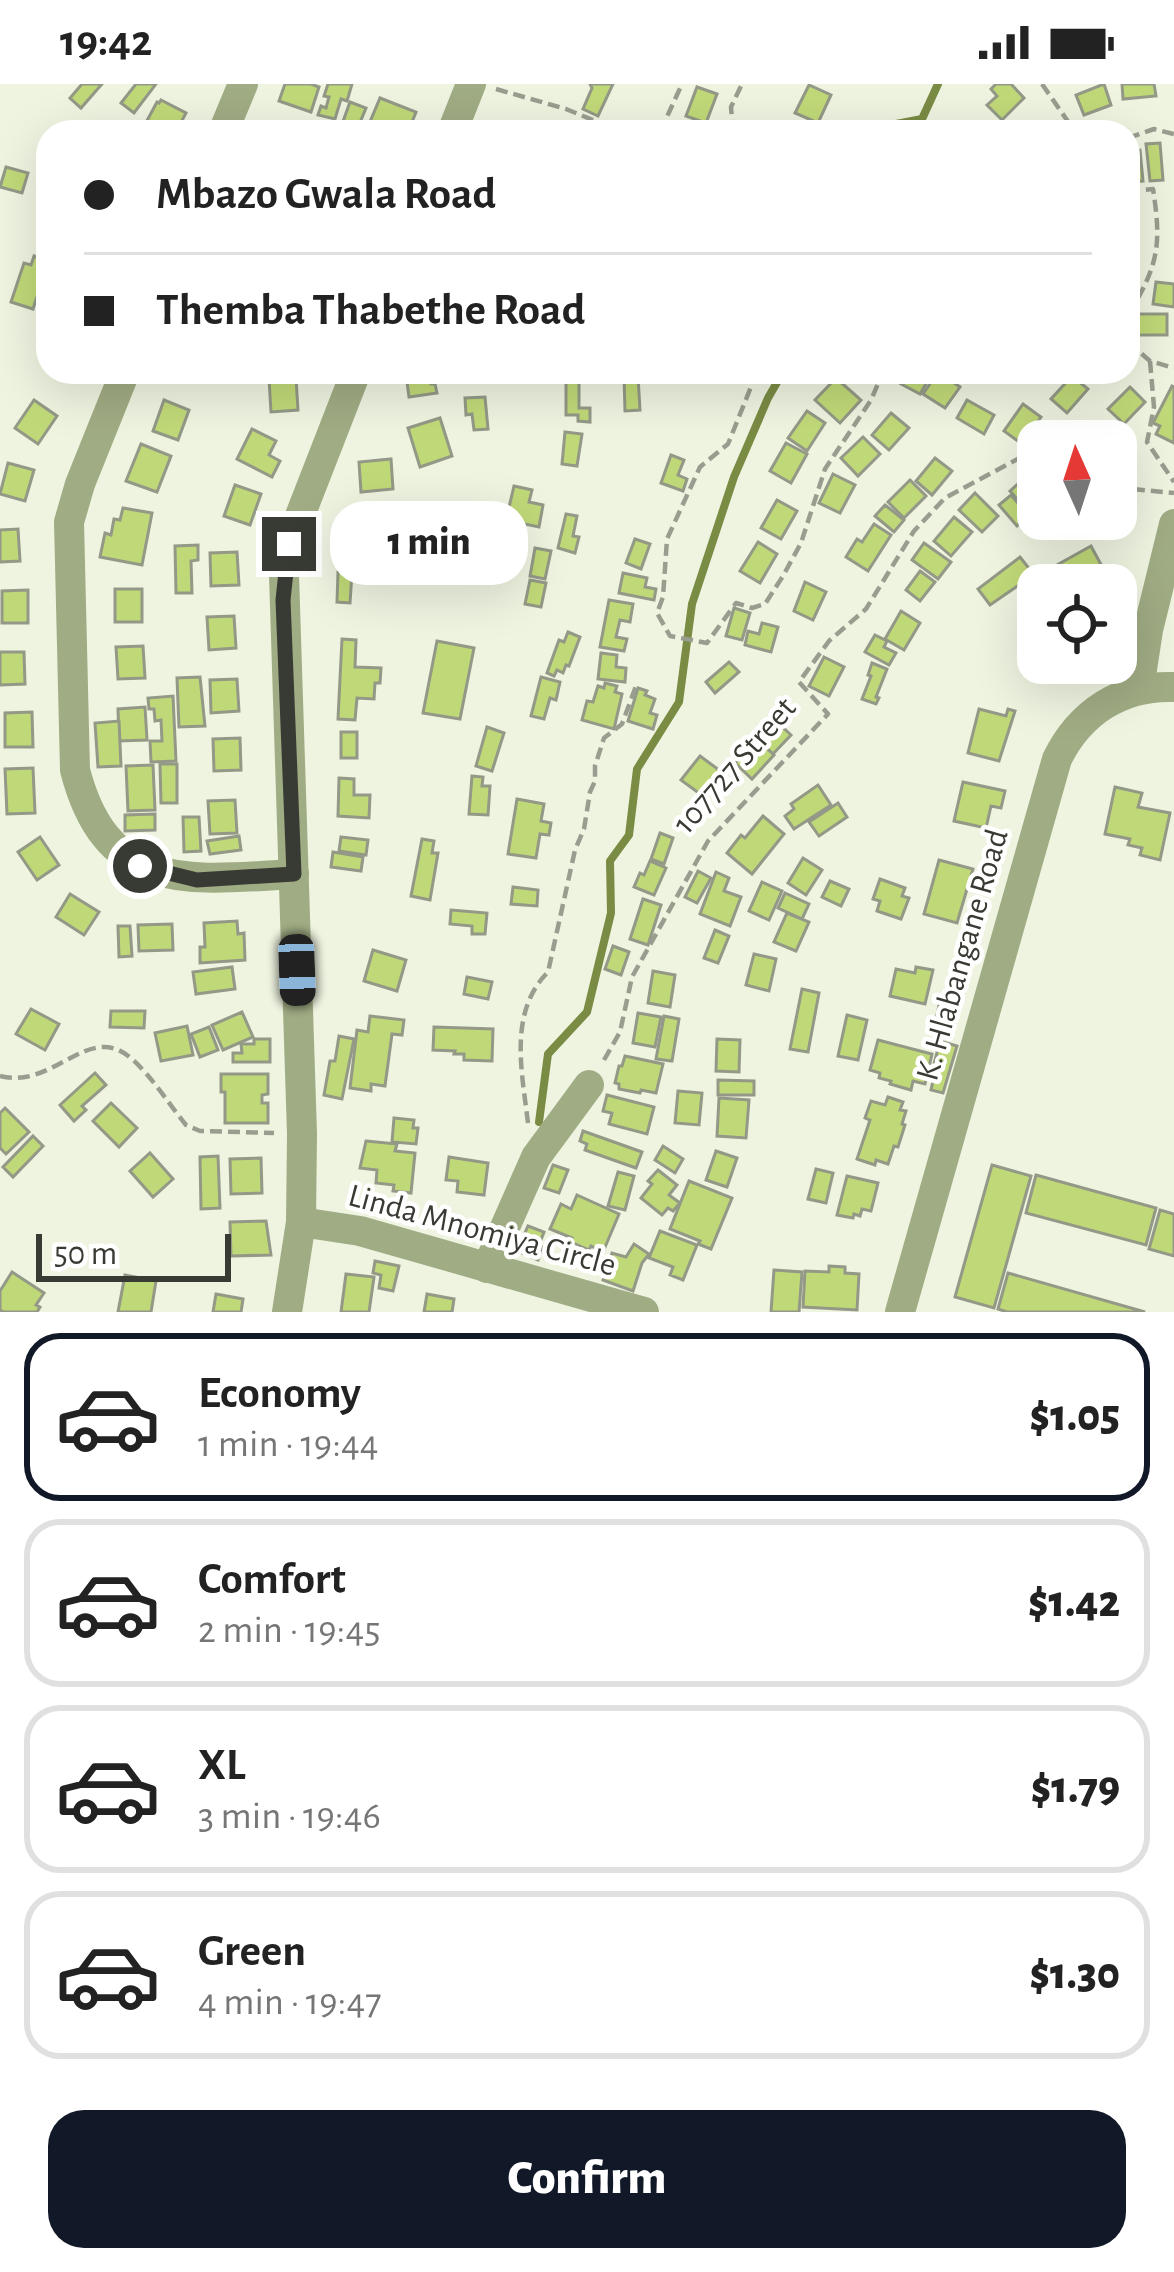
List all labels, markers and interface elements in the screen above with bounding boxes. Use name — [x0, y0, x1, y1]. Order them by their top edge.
text: 19:42 — [60, 19, 152, 64]
text: Mbazo Gwala Road — [156, 172, 496, 217]
text: Themba Thabethe Road — [156, 288, 585, 333]
north arrow — [1017, 420, 1137, 540]
map controls — [1017, 420, 1137, 684]
callout: 1 min — [331, 502, 529, 586]
route end — [262, 517, 316, 571]
text: 1 min — [387, 523, 471, 562]
button: locate — [1017, 564, 1137, 684]
street label: 107727 Street — [667, 691, 803, 840]
street label: K. Hlabangane Road — [911, 826, 1015, 1084]
route start — [113, 839, 167, 893]
car — [278, 933, 316, 1007]
street label: Linda Mnomiya Circle — [345, 1179, 619, 1283]
scale bar — [36, 1228, 231, 1281]
text: 50 m — [54, 1238, 117, 1271]
icon: car — [54, 1363, 162, 1471]
text: Economy — [198, 1371, 361, 1416]
text: $1.05 — [1030, 1394, 1120, 1439]
text: 1 min · 19:44 — [198, 1425, 379, 1464]
icon: car — [54, 1549, 162, 1657]
text: Comfort — [198, 1557, 346, 1602]
text: $1.42 — [1028, 1580, 1120, 1625]
text: 2 min · 19:45 — [198, 1611, 380, 1650]
icon: car — [54, 1735, 162, 1843]
text: XL — [198, 1743, 246, 1788]
text: $1.79 — [1031, 1766, 1120, 1811]
text: 3 min · 19:46 — [198, 1797, 381, 1836]
icon: car — [54, 1921, 162, 2029]
text: Green — [198, 1929, 306, 1974]
text: $1.30 — [1029, 1952, 1120, 1997]
text: 4 min · 19:47 — [198, 1983, 381, 2022]
button: Confirm — [48, 2110, 1126, 2248]

